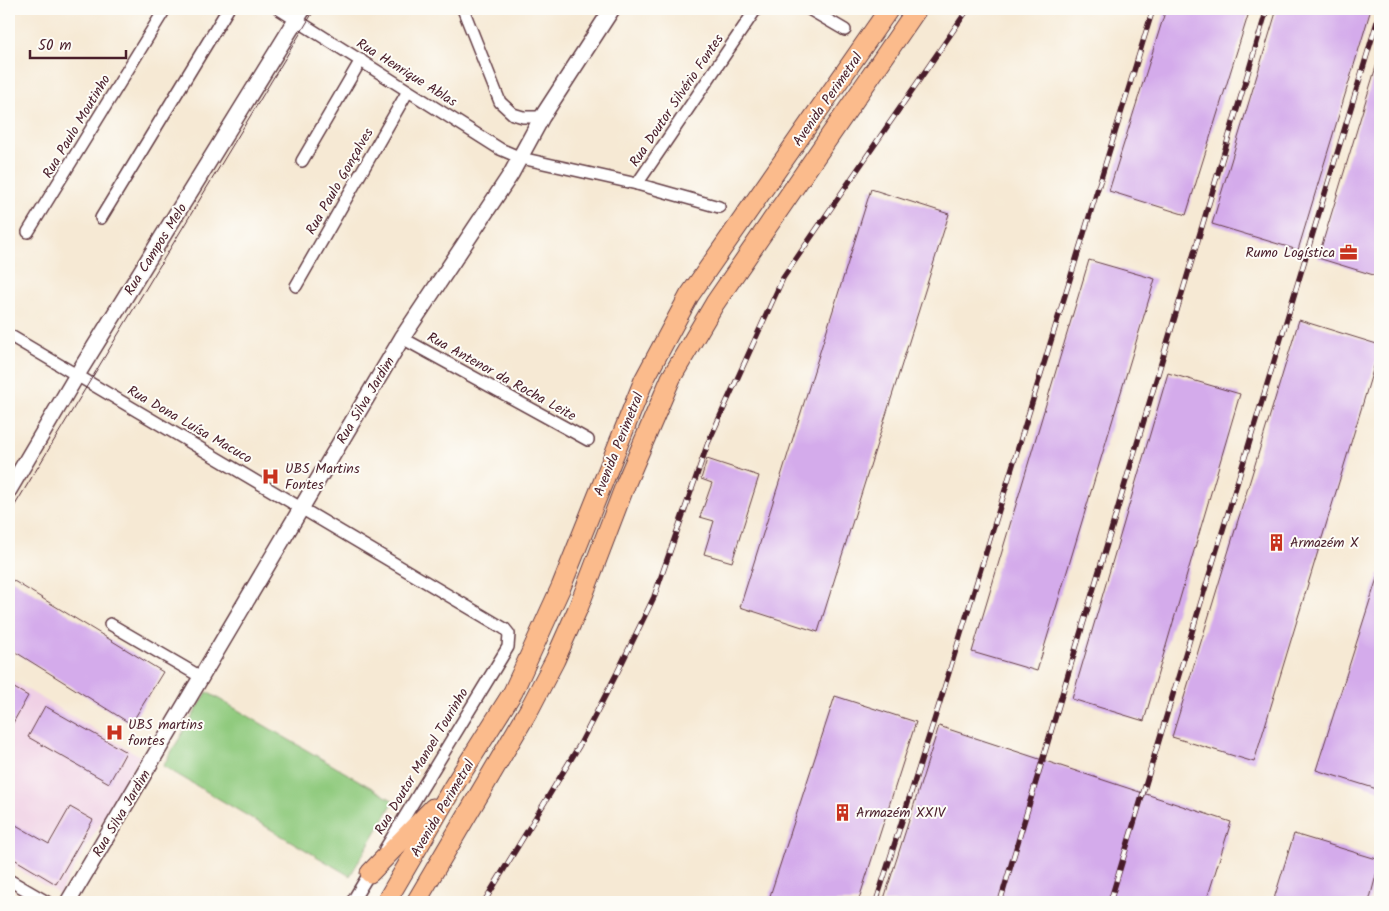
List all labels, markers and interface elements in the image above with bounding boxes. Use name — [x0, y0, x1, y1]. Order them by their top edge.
scale bar — [30, 28, 126, 60]
street label: Rua Doutor Silvério Fontes — [624, 30, 730, 171]
street label: Rua Henrique Ablas — [352, 33, 461, 113]
text: 50 m — [38, 34, 72, 58]
street label: Avenida Perimetral — [787, 48, 869, 151]
street label: Rua Paulo Moutinho — [37, 70, 117, 183]
street label: Rua Paulo Gonçalves — [300, 124, 379, 239]
street label: Rua Campos Melo — [119, 199, 193, 300]
place label: Rumo Logística — [1246, 242, 1335, 264]
office icon: Rumo Logística — [1339, 242, 1359, 262]
street label: Rua Antenor da Rocha Leite — [423, 327, 581, 427]
street label: Rua Silva Jardim — [331, 353, 401, 448]
street label: Rua Dona Luísa Macuco — [123, 380, 256, 470]
street label: Avenida Perimetral — [588, 389, 650, 500]
place label: UBS Martins Fontes — [285, 458, 360, 496]
hospital icon: UBS Martins Fontes — [261, 466, 281, 486]
building icon: Armazém X — [1266, 532, 1286, 552]
place label: Armazém X — [1290, 532, 1359, 554]
street label: Rua Doutor Manoel Tourinho — [369, 684, 475, 839]
place label: UBS martins fontes — [128, 714, 203, 752]
hospital icon: UBS martins fontes — [104, 722, 124, 742]
street label: Avenida Perimetral — [405, 755, 481, 861]
street label: Rua Silva Jardim — [87, 766, 157, 861]
building icon: Armazém XXIV — [832, 802, 852, 822]
place label: Armazém XXIV — [856, 802, 947, 824]

